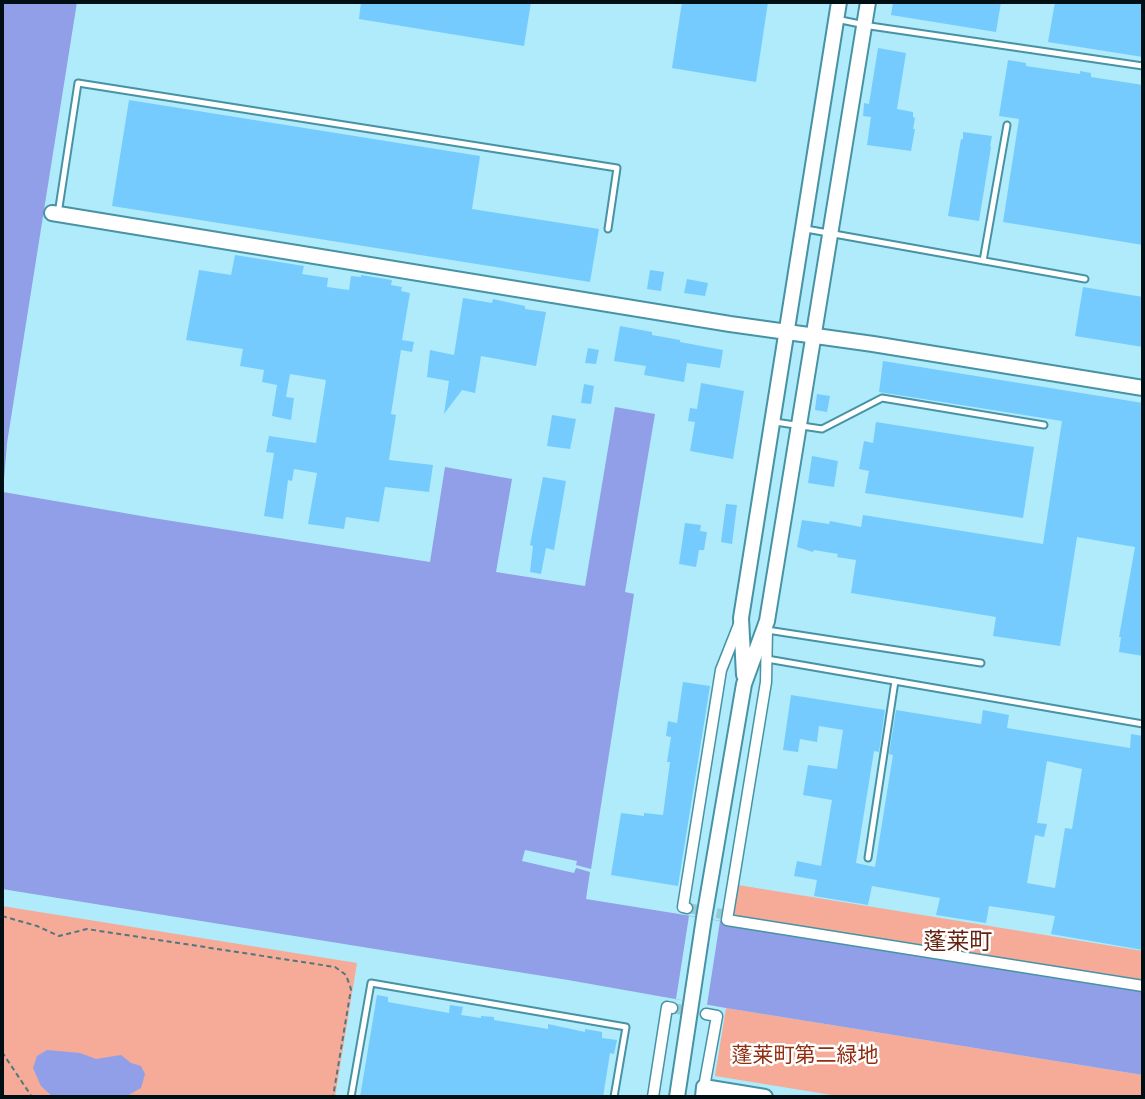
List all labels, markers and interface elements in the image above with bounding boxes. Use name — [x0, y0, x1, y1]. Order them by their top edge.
district label: 蓬莱町 — [924, 929, 992, 957]
park label: 蓬莱町第二緑地 — [732, 1043, 878, 1069]

